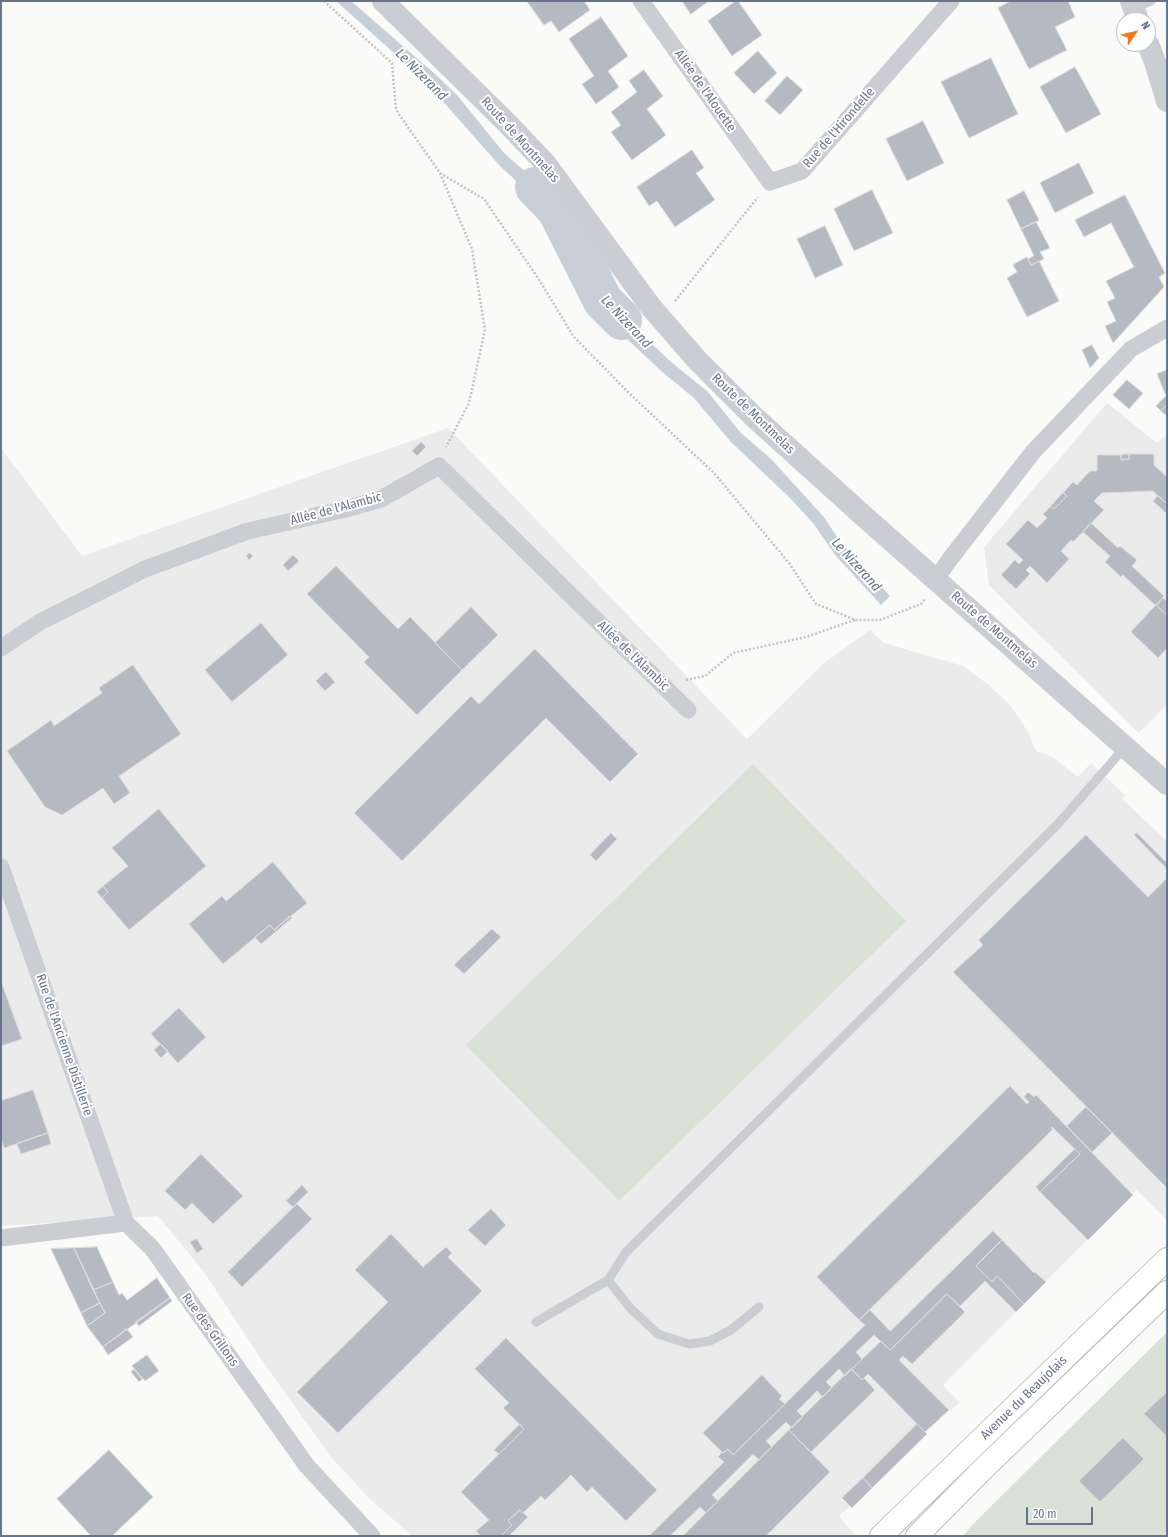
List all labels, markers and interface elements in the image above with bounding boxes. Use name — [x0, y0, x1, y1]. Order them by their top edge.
north arrow — [1116, 12, 1156, 52]
text: N — [1138, 19, 1153, 32]
water label: Le Nizerand — [392, 46, 450, 104]
street label: Allée de l'Alouette — [671, 47, 739, 135]
street label: Rue de l'Hirondelle — [800, 85, 878, 171]
street label: Route de Montmelas — [478, 94, 562, 186]
water label: Le Nizerand — [597, 292, 655, 352]
street label: Route de Montmelas — [708, 370, 798, 458]
street label: Allée de l'Alambic — [289, 489, 383, 529]
water label: Le Nizerand — [828, 535, 884, 595]
street label: Route de Montmelas — [948, 588, 1040, 672]
street label: Allée de l'Alambic — [594, 618, 672, 694]
street label: Rue de l'Ancienne Distillerie — [32, 972, 96, 1118]
street label: Rue des Grillons — [178, 1290, 242, 1370]
street label: Avenue du Beaujolais — [978, 1353, 1070, 1443]
scale bar — [1028, 1499, 1095, 1525]
text: 20 m — [1033, 1507, 1057, 1521]

